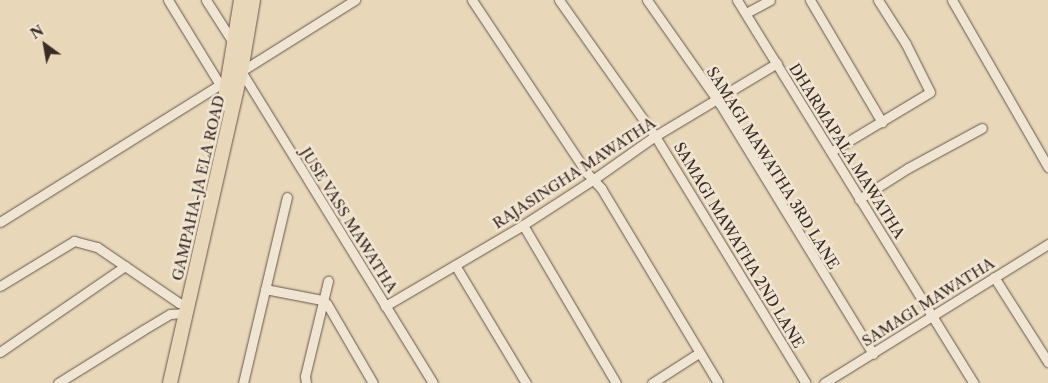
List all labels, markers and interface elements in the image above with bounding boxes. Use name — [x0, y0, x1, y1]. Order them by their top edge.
north arrow — [20, 20, 70, 70]
text: N — [27, 21, 47, 43]
street label: DHARMAPALA MAWATHA — [785, 60, 909, 242]
street label: SAMAGI MAWATHA 3RD LANE — [703, 63, 843, 273]
street label: GAMPAHA-JA ELA ROAD — [168, 93, 228, 283]
street label: RAJASINGHA MAWATHA — [489, 113, 659, 233]
street label: SAMAGI MAWATHA 2ND LANE — [670, 138, 808, 352]
street label: JUSE VASS MAWATHA — [297, 144, 401, 296]
street label: SAMAGI MAWATHA — [858, 254, 998, 350]

